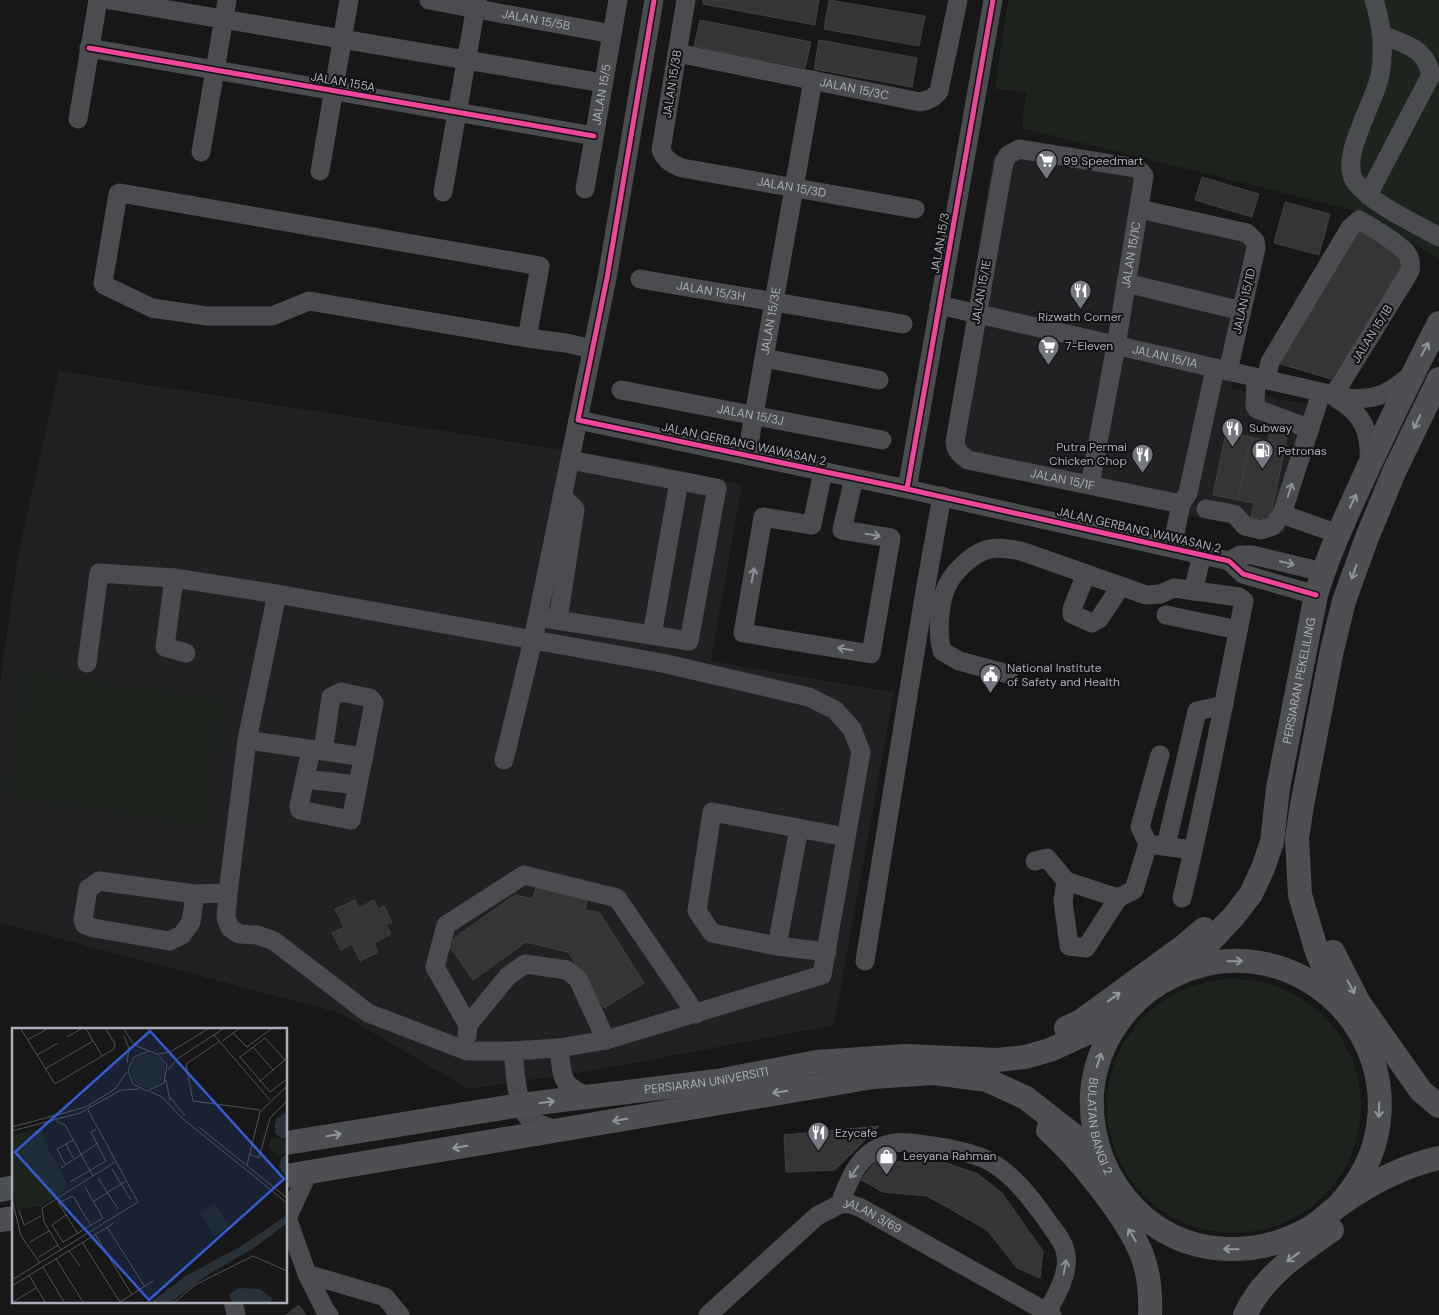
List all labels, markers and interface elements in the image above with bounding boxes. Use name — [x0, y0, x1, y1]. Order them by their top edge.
street label: JALAN 15/5B — [501, 6, 572, 34]
street label: JALAN 15/3B — [659, 49, 685, 119]
street label: JALAN 15/5 — [588, 63, 615, 126]
street label: JALAN 155A — [309, 68, 377, 96]
street label: JALAN 15/3C — [818, 74, 891, 104]
supermarket icon: 99 Speedmart — [1035, 149, 1059, 180]
place label: 99 Speedmart — [1063, 153, 1144, 169]
street label: JALAN 15/3D — [756, 173, 827, 201]
street label: JALAN 15/3 — [927, 211, 953, 275]
street label: JALAN 15/1C — [1118, 220, 1144, 289]
street label: JALAN 15/1E — [967, 258, 995, 326]
street label: JALAN 15/1D — [1229, 267, 1259, 335]
street label: JALAN 15/3H — [675, 277, 747, 305]
restaurant icon: Rizwath Corner — [1068, 278, 1092, 309]
street label: JALAN 15/3E — [757, 286, 784, 356]
street label: JALAN 15/1B — [1348, 302, 1396, 366]
place label: Rizwath Corner — [1038, 309, 1123, 325]
supermarket icon: 7-Eleven — [1037, 334, 1061, 365]
place label: 7-Eleven — [1065, 338, 1113, 354]
street label: JALAN 15/1A — [1131, 341, 1199, 372]
one-way arrow — [1421, 342, 1430, 357]
street label: JALAN 15/3J — [716, 401, 785, 429]
one-way arrow — [1412, 414, 1422, 429]
restaurant icon: Subway — [1221, 416, 1245, 447]
street label: JALAN GERBANG WAWASAN 2 — [660, 419, 828, 469]
place label: Subway — [1249, 420, 1292, 436]
place label: Putra Permai Chicken Chop — [1049, 439, 1127, 469]
fuel station icon: Petronas — [1250, 439, 1274, 470]
restaurant icon: Putra Permai Chicken Chop — [1131, 442, 1155, 473]
place label: Petronas — [1278, 443, 1327, 459]
street label: JALAN 15/1F — [1029, 465, 1097, 494]
one-way arrow — [1286, 483, 1295, 498]
one-way arrow — [1349, 494, 1358, 509]
street label: JALAN GERBANG WAWASAN 2 — [1055, 503, 1223, 557]
one-way arrow — [864, 530, 880, 540]
one-way arrow — [1279, 559, 1295, 568]
one-way arrow — [1349, 564, 1359, 580]
one-way arrow — [748, 567, 758, 583]
street label: PERSIARAN PEKELILING — [1279, 616, 1319, 745]
one-way arrow — [837, 644, 853, 654]
place label: National Institute of Safety and Health — [1007, 660, 1120, 690]
public building icon: National Institute of Safety and Health — [979, 663, 1003, 694]
one-way arrow — [1227, 957, 1243, 966]
one-way arrow — [1347, 979, 1356, 994]
one-way arrow — [1107, 992, 1121, 1002]
inset map — [12, 1028, 288, 1302]
one-way arrow — [1095, 1053, 1105, 1069]
street label: PERSIARAN UNIVERSITI — [643, 1063, 770, 1098]
street label: BULATAN BANGI 2 — [1084, 1076, 1116, 1178]
one-way arrow — [773, 1088, 789, 1098]
one-way arrow — [538, 1097, 554, 1107]
one-way arrow — [1375, 1102, 1384, 1118]
one-way arrow — [613, 1116, 629, 1126]
restaurant icon: Ezycafe — [807, 1121, 831, 1152]
place label: Ezycafe — [835, 1125, 878, 1141]
one-way arrow — [326, 1130, 342, 1140]
one-way arrow — [452, 1143, 468, 1153]
shop icon: Leeyana Rahman — [875, 1144, 899, 1175]
place label: Leeyana Rahman — [903, 1148, 997, 1164]
one-way arrow — [849, 1164, 859, 1178]
street label: JALAN 3/69 — [842, 1195, 905, 1237]
one-way arrow — [1126, 1228, 1136, 1242]
one-way arrow — [1223, 1244, 1239, 1254]
one-way arrow — [1287, 1252, 1301, 1262]
one-way arrow — [1061, 1260, 1071, 1276]

